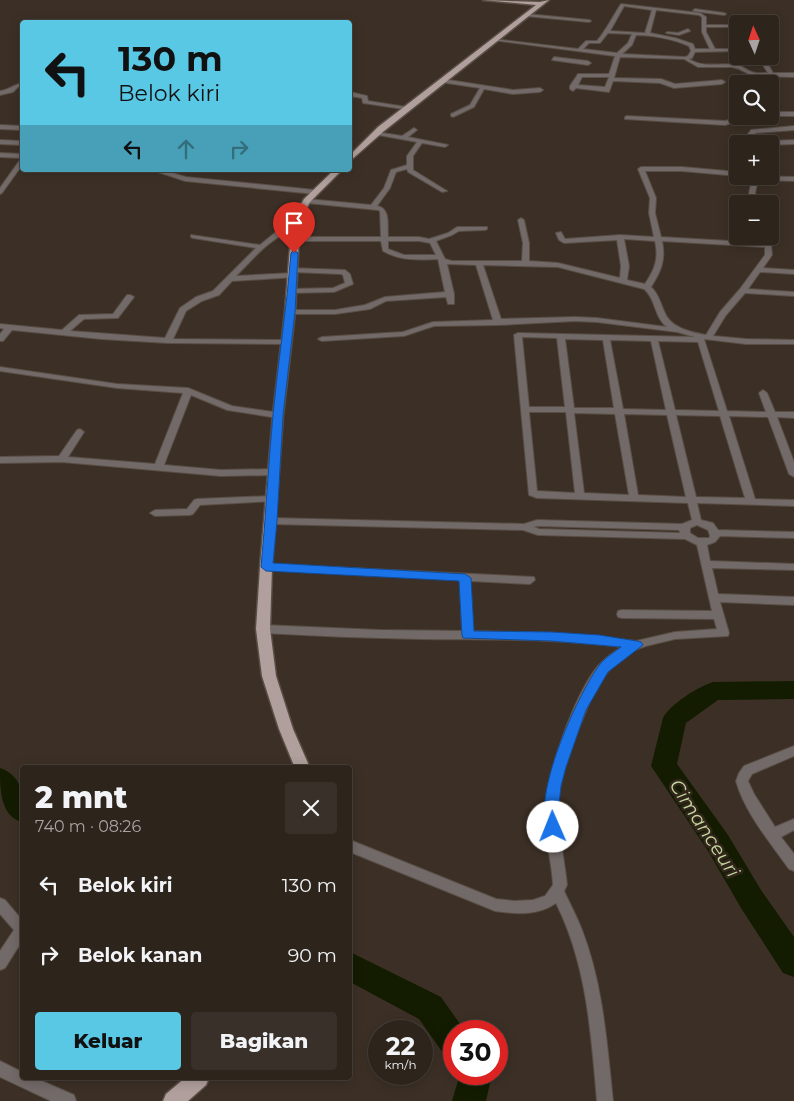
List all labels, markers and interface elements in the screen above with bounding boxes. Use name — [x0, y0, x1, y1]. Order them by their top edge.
north arrow — [729, 15, 779, 65]
map controls — [729, 15, 779, 245]
text: 130 m — [118, 37, 223, 80]
icon: left — [35, 40, 100, 105]
button: search — [729, 75, 779, 125]
text: Belok kiri — [118, 80, 220, 107]
icon: left — [119, 135, 147, 163]
icon: ahead — [172, 135, 200, 163]
icon: right — [225, 135, 253, 163]
button: + — [729, 135, 779, 185]
button: − — [729, 195, 779, 245]
pin — [273, 202, 315, 253]
icon: arrive — [280, 209, 308, 237]
water label: Cimanceuri — [664, 775, 745, 882]
text: 2 mnt — [35, 779, 127, 816]
button: close — [285, 782, 337, 834]
position arrow — [526, 800, 578, 852]
text: 740 m · 08:26 — [35, 817, 141, 836]
icon: left — [35, 871, 63, 899]
text: Belok kiri — [78, 874, 173, 897]
text: 130 m — [282, 874, 337, 897]
icon: right — [35, 941, 63, 969]
text: Belok kanan — [78, 944, 202, 967]
text: 90 m — [288, 944, 337, 967]
button: Keluar — [35, 1012, 181, 1070]
button: Bagikan — [191, 1012, 337, 1070]
speed limit sign: 30 — [443, 1020, 508, 1085]
text: 22 — [386, 1031, 415, 1061]
text: km/h — [384, 1057, 417, 1072]

